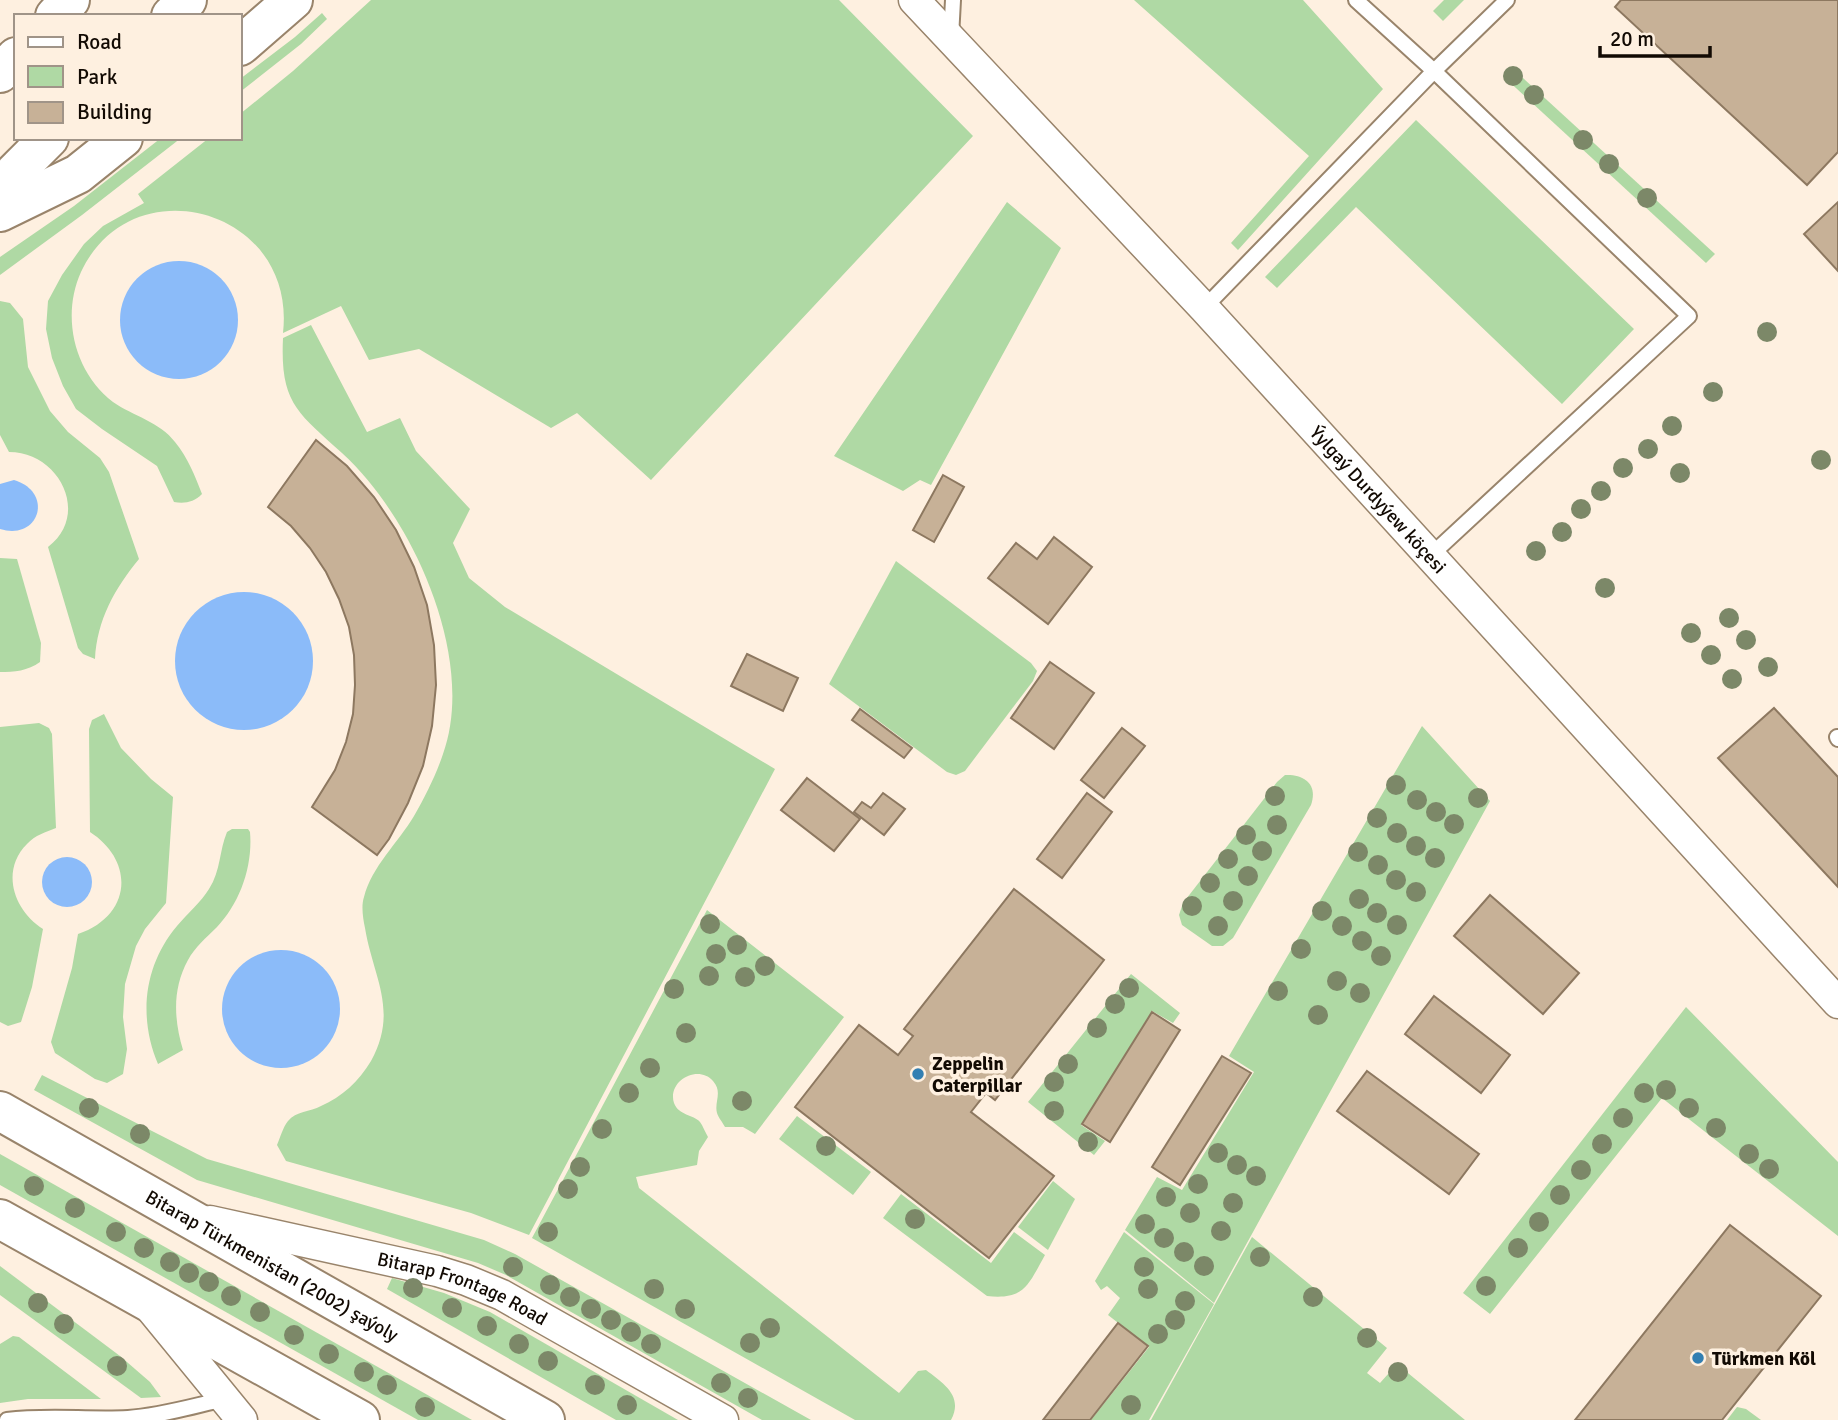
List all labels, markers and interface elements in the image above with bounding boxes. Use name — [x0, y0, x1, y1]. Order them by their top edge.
legend — [14, 14, 242, 140]
scale bar — [1600, 14, 1710, 58]
text: 20 m — [1610, 26, 1654, 52]
text: Road — [77, 29, 122, 55]
text: Park — [77, 64, 118, 90]
text: Building — [77, 99, 152, 125]
street label: Ýylgaý Durdyýew köçesi — [1304, 421, 1451, 579]
place label: Zeppelin Caterpillar — [932, 1052, 1022, 1098]
marker: Zeppelin Caterpillar — [910, 1066, 926, 1082]
street label: Bitarap Türkmenistan (2002) şaýoly — [141, 1185, 403, 1347]
street label: Bitarap Frontage Road — [375, 1247, 551, 1331]
place label: Türkmen Köl — [1712, 1347, 1816, 1371]
marker: Türkmen Köl — [1690, 1350, 1706, 1366]

